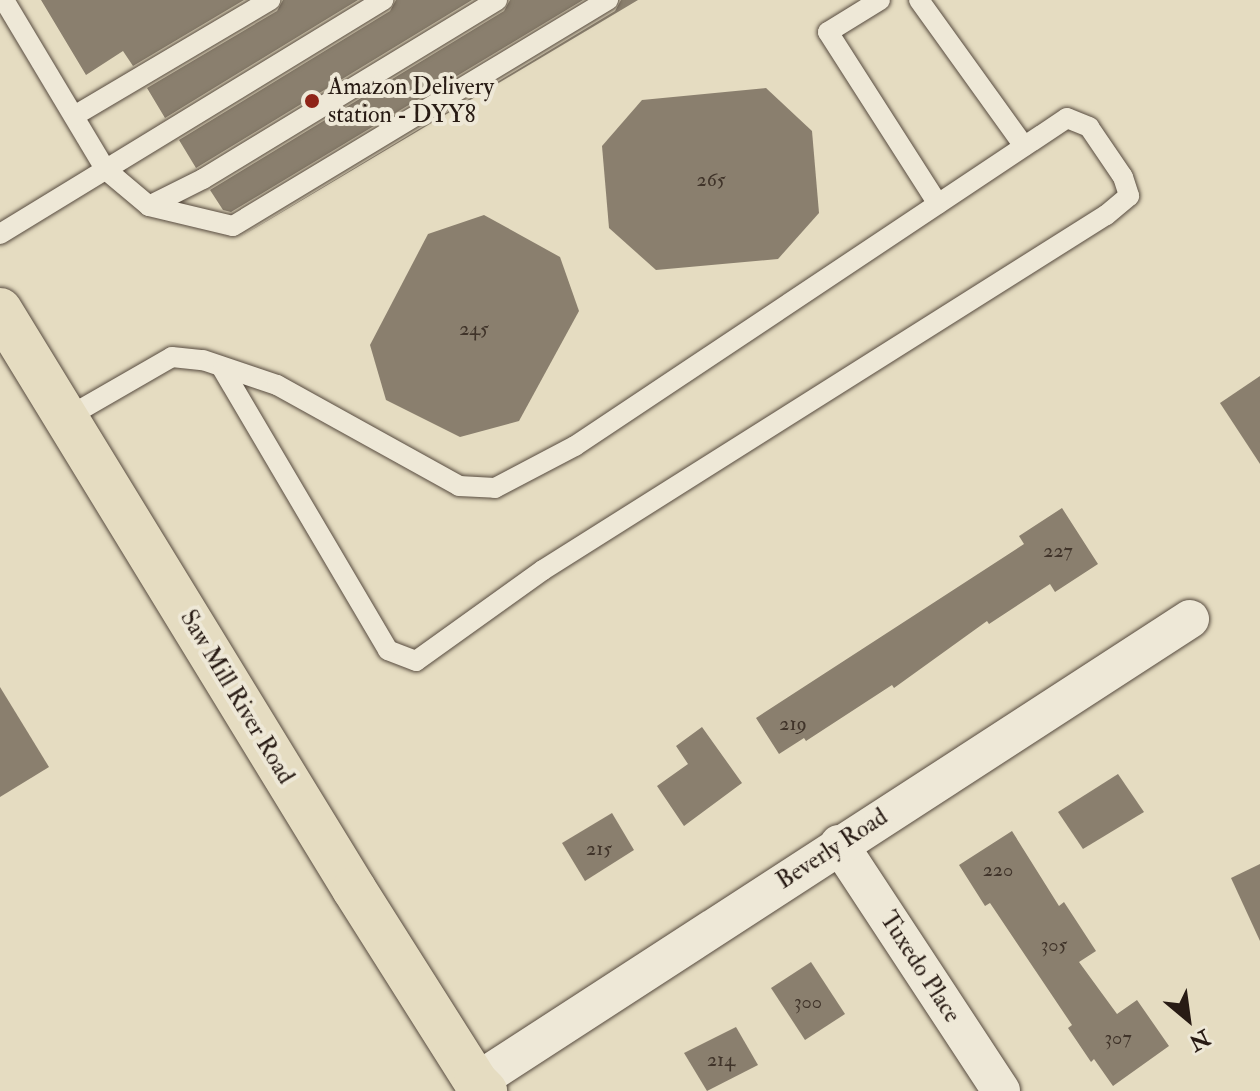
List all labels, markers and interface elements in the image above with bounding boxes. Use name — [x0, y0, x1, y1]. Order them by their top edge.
place label: Amazon Delivery station - DYY8 — [328, 73, 494, 129]
marker: Amazon Delivery station - DYY8 — [303, 92, 321, 110]
house number: 265 — [696, 167, 726, 191]
house number: 245 — [459, 316, 489, 340]
house number: 227 — [1043, 538, 1073, 562]
street label: Saw Mill River Road — [174, 605, 300, 789]
house number: 219 — [779, 711, 807, 735]
street label: Beverly Road — [771, 802, 893, 896]
house number: 215 — [586, 836, 612, 860]
house number: 220 — [983, 857, 1013, 881]
street label: Tuxedo Place — [873, 906, 967, 1028]
house number: 305 — [1041, 932, 1067, 956]
north arrow — [1148, 979, 1228, 1059]
house number: 300 — [794, 989, 822, 1013]
text: N — [1184, 1023, 1215, 1057]
house number: 307 — [1104, 1025, 1132, 1049]
house number: 214 — [707, 1047, 735, 1071]

